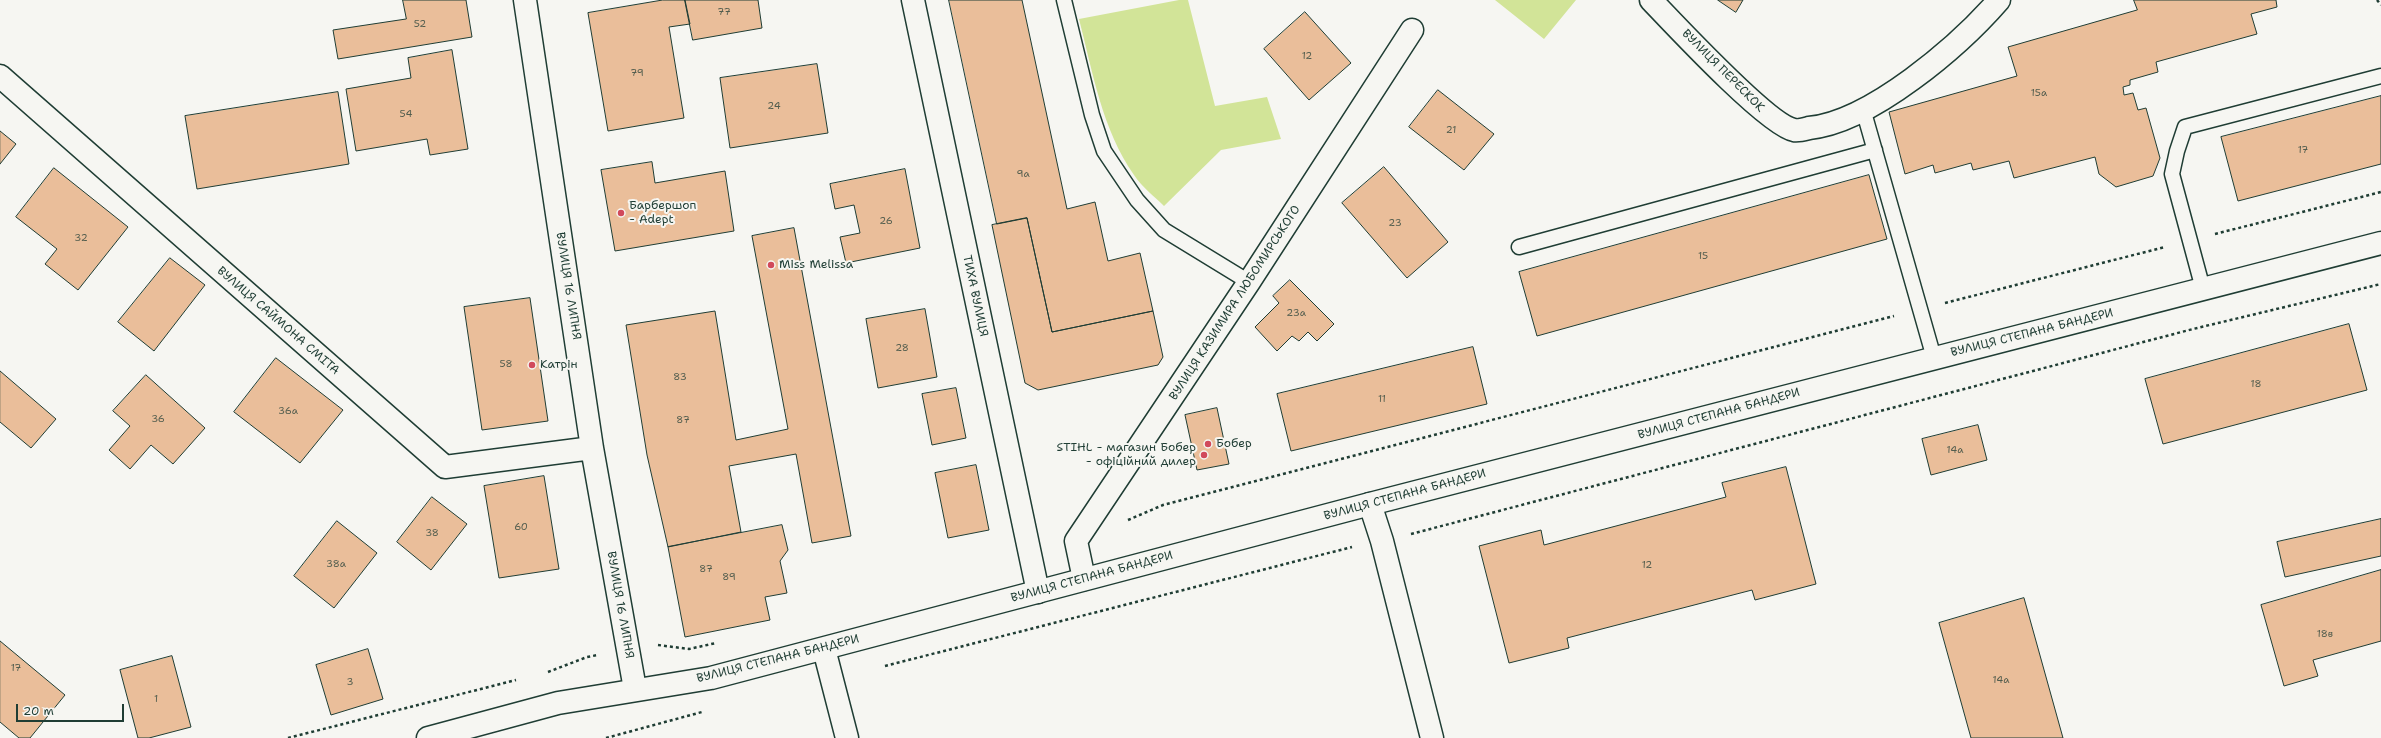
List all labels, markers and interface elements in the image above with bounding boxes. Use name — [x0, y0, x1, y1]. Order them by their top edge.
house number: 77 — [717, 6, 731, 18]
house number: 52 — [414, 18, 426, 30]
street label: ВУЛИЦЯ ПЕРЕСКОК — [1679, 27, 1767, 115]
house number: 12 — [1302, 50, 1312, 62]
house number: 79 — [630, 67, 644, 79]
house number: 15а — [2031, 87, 2047, 99]
house number: 24 — [767, 100, 781, 112]
house number: 54 — [400, 108, 412, 120]
house number: 21 — [1446, 124, 1456, 136]
house number: 17 — [2298, 144, 2308, 156]
house number: 9а — [1016, 168, 1030, 180]
place label: Барбершоп - Adept — [629, 199, 696, 227]
street label: ВУЛИЦЯ КАЗИМИРА ЛЮБОМИРСЬКОГО — [1167, 203, 1303, 403]
marker: Барбершоп - Adept — [616, 208, 626, 218]
house number: 26 — [879, 215, 893, 227]
house number: 23 — [1388, 217, 1402, 229]
street label: ВУЛИЦЯ 16 ЛИПНЯ — [552, 231, 584, 341]
house number: 32 — [74, 232, 88, 244]
house number: 15 — [1698, 250, 1708, 262]
street label: ТИХА ВУЛИЦЯ — [959, 254, 991, 338]
place label: Miss Melissa — [779, 258, 853, 272]
marker: Miss Melissa — [766, 260, 776, 270]
street label: ВУЛИЦЯ САЙМОНА СМІТА — [214, 264, 342, 378]
street label: ВУЛИЦЯ СТЕПАНА БАНДЕРИ — [1949, 306, 2115, 360]
house number: 23а — [1286, 307, 1306, 319]
house number: 28 — [895, 342, 909, 354]
house number: 58 — [500, 358, 512, 370]
place label: Катрін — [540, 358, 577, 372]
marker: Катрін — [527, 360, 537, 370]
house number: 83 — [673, 371, 687, 383]
house number: 18 — [2250, 378, 2262, 390]
street label: ВУЛИЦЯ СТЕПАНА БАНДЕРИ — [1636, 385, 1802, 443]
house number: 11 — [1378, 393, 1386, 405]
house number: 36а — [278, 405, 298, 417]
house number: 36 — [151, 413, 165, 425]
house number: 87 — [676, 414, 690, 426]
place label: Бобер — [1216, 437, 1252, 451]
marker: Бобер — [1203, 439, 1213, 449]
place label: STIHL - магазин Бобер - офіційний дилер — [1057, 441, 1196, 469]
house number: 14а — [1947, 444, 1963, 456]
marker: STIHL - магазин Бобер - офіційний дилер — [1199, 450, 1209, 460]
street label: ВУЛИЦЯ СТЕПАНА БАНДЕРИ — [1322, 466, 1488, 524]
house number: 60 — [514, 521, 528, 533]
house number: 38 — [425, 527, 439, 539]
street label: ВУЛИЦЯ СТЕПАНА БАНДЕРИ — [1009, 548, 1175, 606]
street label: ВУЛИЦЯ 16 ЛИПНЯ — [603, 550, 637, 660]
house number: 38а — [326, 558, 346, 570]
house number: 12 — [1642, 559, 1652, 571]
house number: 87 — [699, 563, 713, 575]
house number: 89 — [722, 571, 736, 583]
house number: 18в — [2317, 628, 2333, 640]
street label: ВУЛИЦЯ СТЕПАНА БАНДЕРИ — [695, 632, 861, 686]
house number: 17 — [11, 662, 21, 674]
house number: 14а — [1993, 674, 2009, 686]
house number: 3 — [347, 676, 353, 688]
house number: 1 — [154, 693, 158, 705]
scale bar — [18, 696, 126, 722]
text: 20 m — [23, 703, 54, 719]

